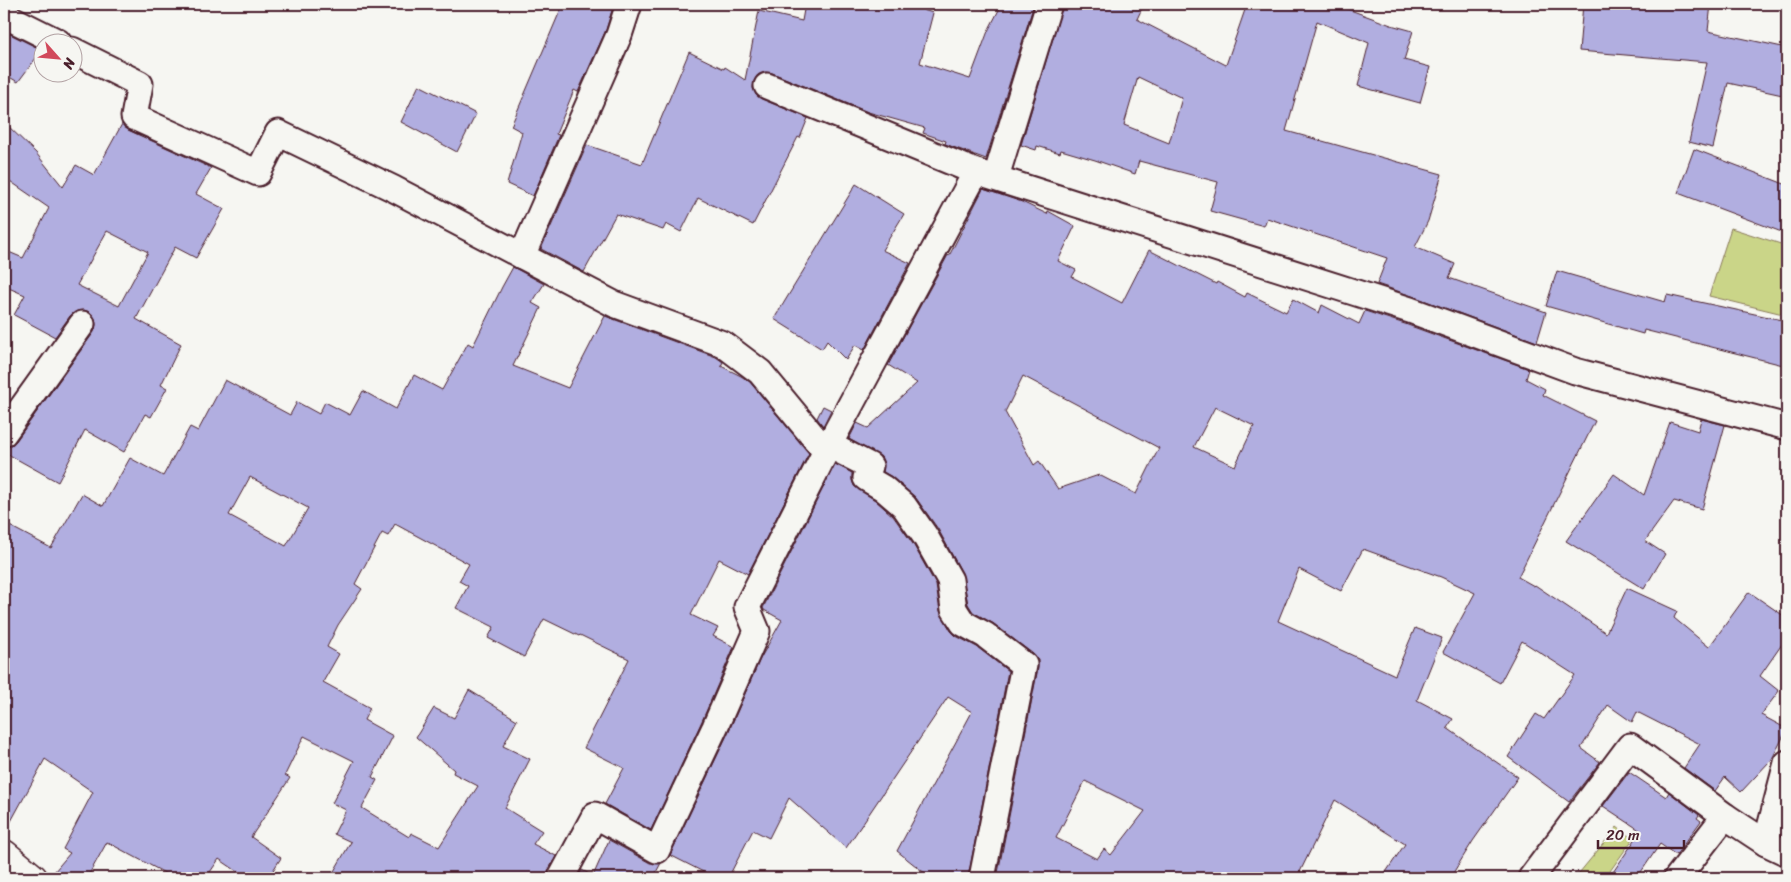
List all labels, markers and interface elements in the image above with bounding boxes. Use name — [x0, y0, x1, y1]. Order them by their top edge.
north arrow — [32, 32, 82, 82]
text: N — [56, 53, 83, 74]
scale bar — [1598, 817, 1685, 849]
text: 20 m — [1606, 822, 1640, 848]

